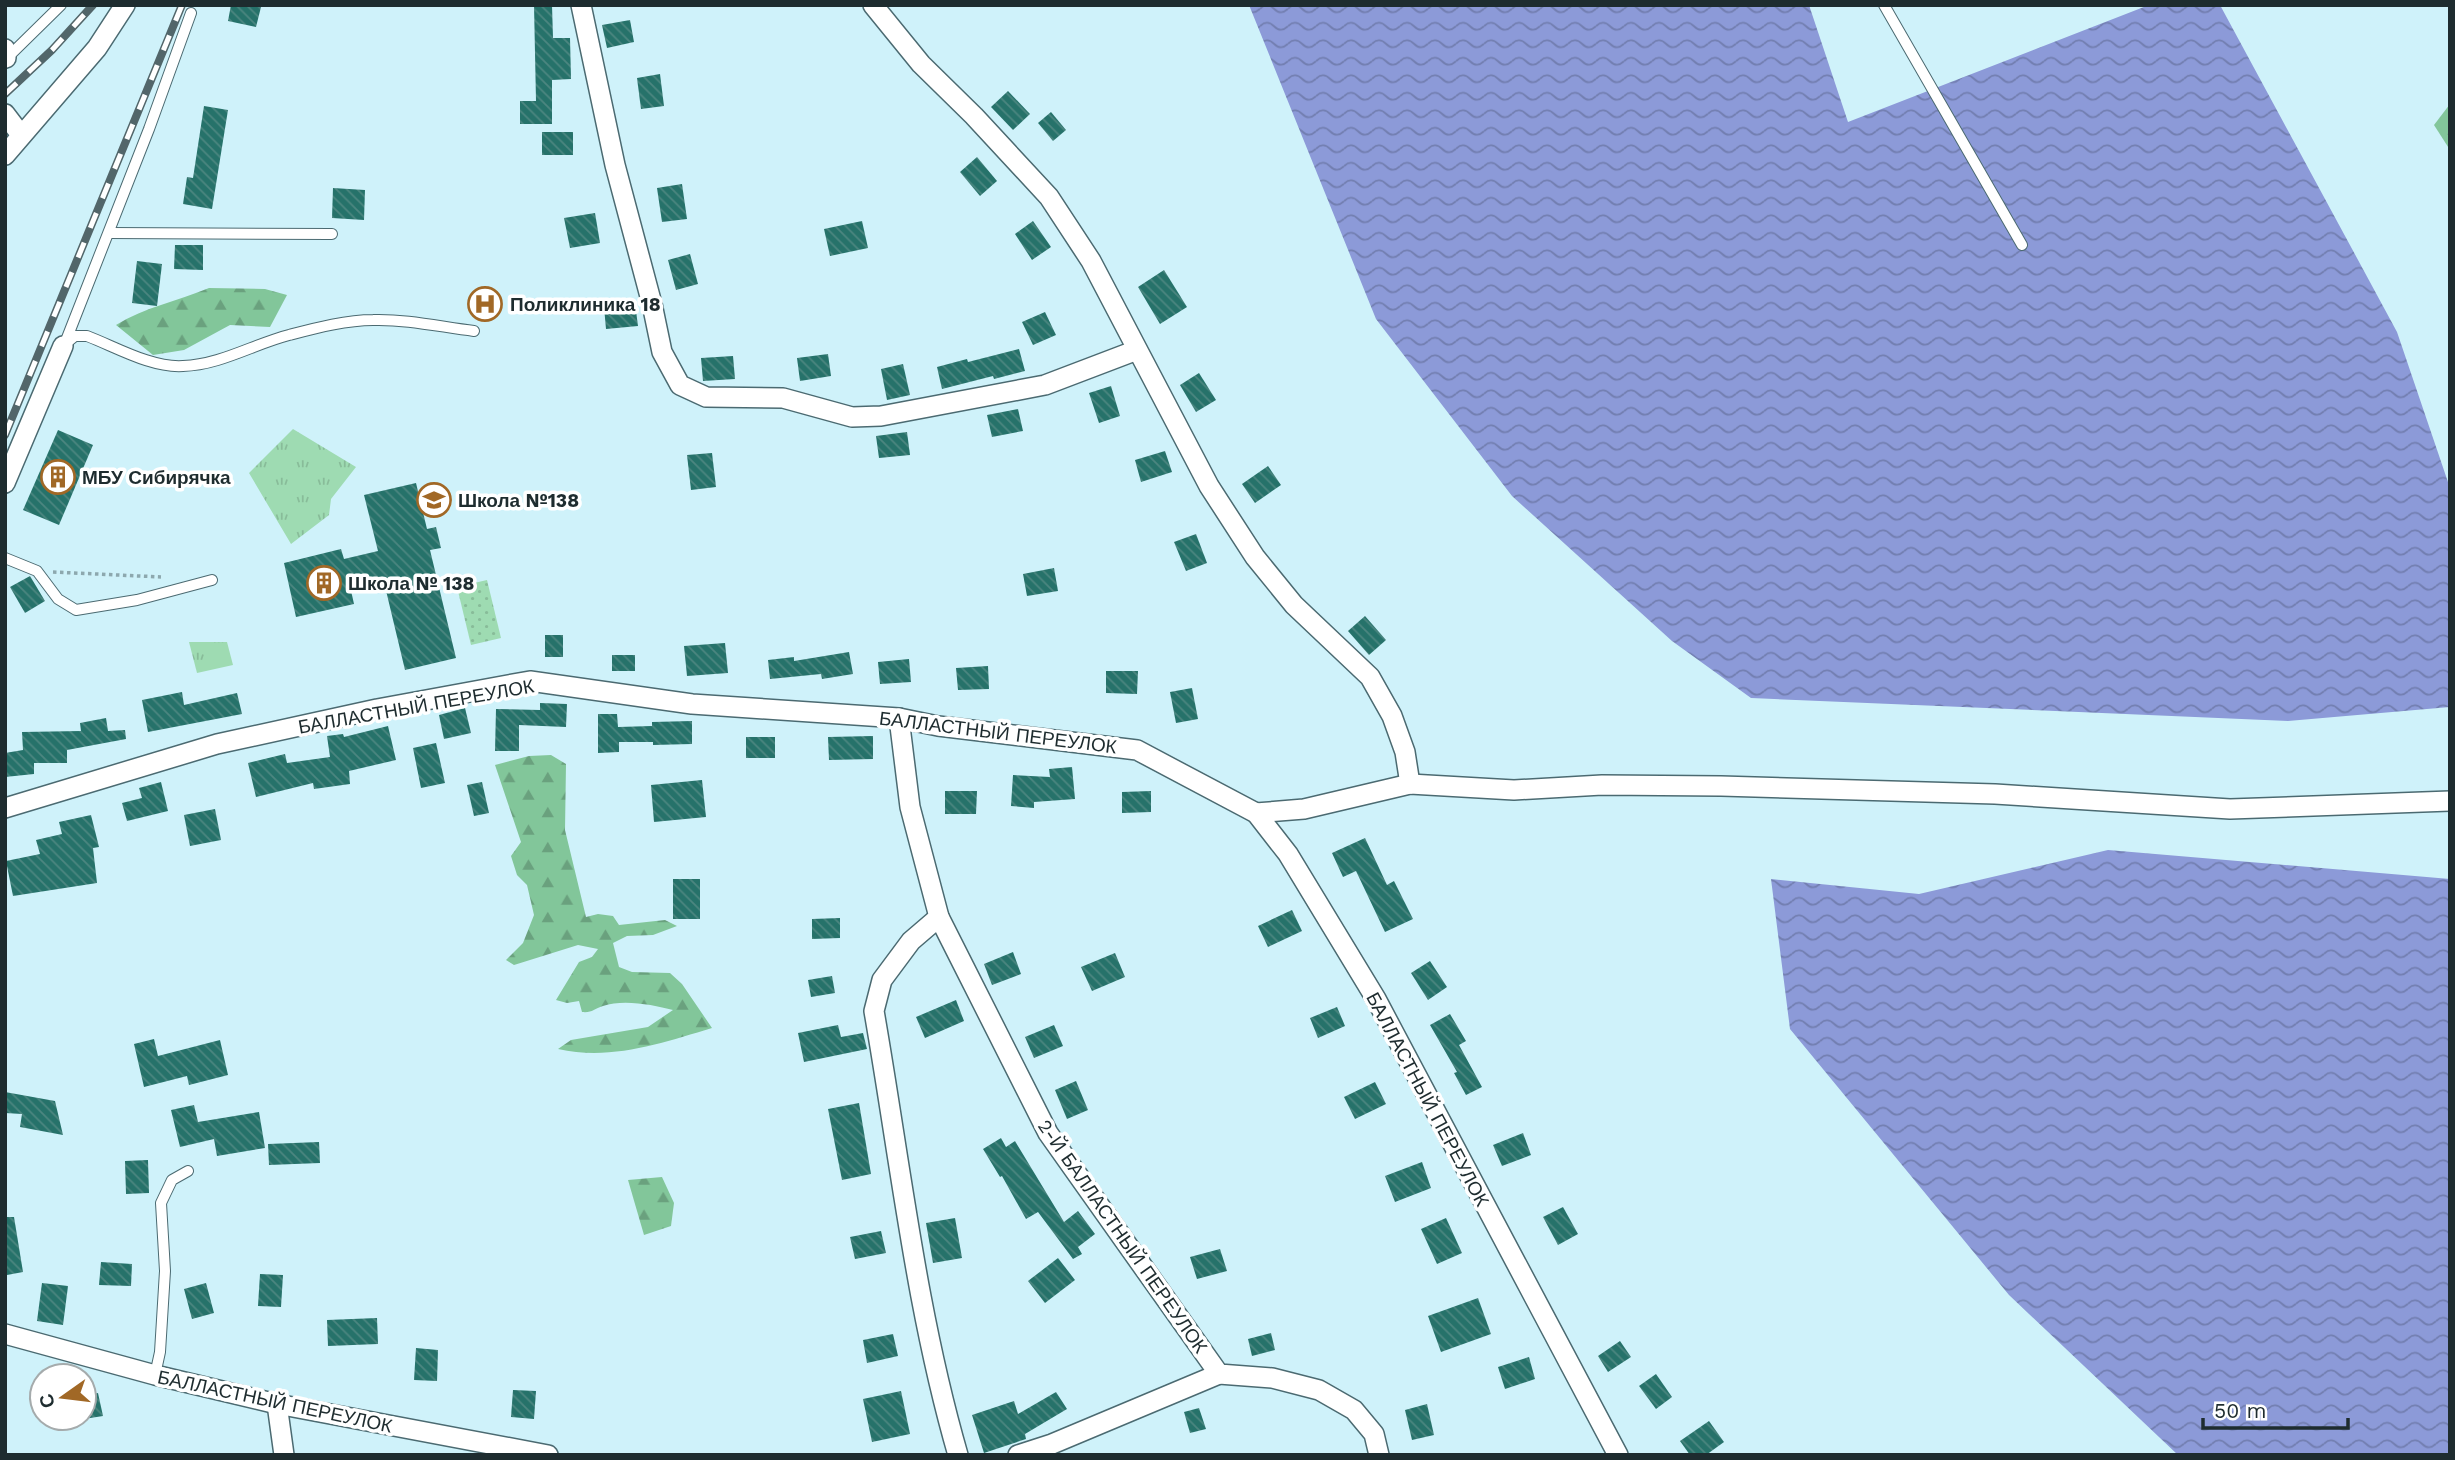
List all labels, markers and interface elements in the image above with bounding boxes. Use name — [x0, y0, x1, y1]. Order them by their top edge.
hospital icon: Поликлиника 18 — [466, 285, 504, 323]
place label: Поликлиника 18 — [510, 293, 661, 316]
building icon: МБУ Сибирячка — [39, 458, 77, 496]
place label: МБУ Сибирячка — [82, 466, 231, 489]
school or university icon: Школа №138 — [415, 481, 453, 519]
place label: Школа №138 — [458, 489, 579, 512]
building icon: Школа № 138 — [305, 564, 343, 602]
place label: Школа № 138 — [348, 572, 474, 595]
street label: БАЛЛАСТНЫЙ ПЕРЕУЛОК — [296, 674, 536, 739]
street label: БАЛЛАСТНЫЙ ПЕРЕУЛОК — [878, 707, 1118, 758]
street label: БАЛЛАСТНЫЙ ПЕРЕУЛОК — [1361, 988, 1494, 1210]
street label: 2-Й БАЛЛАСТНЫЙ ПЕРЕУЛОК — [1033, 1115, 1212, 1357]
north arrow — [28, 1362, 98, 1432]
street label: БАЛЛАСТНЫЙ ПЕРЕУЛОК — [156, 1365, 394, 1438]
scale bar — [2203, 1386, 2348, 1430]
text: С — [34, 1391, 60, 1410]
text: 50 m — [2214, 1398, 2266, 1423]

